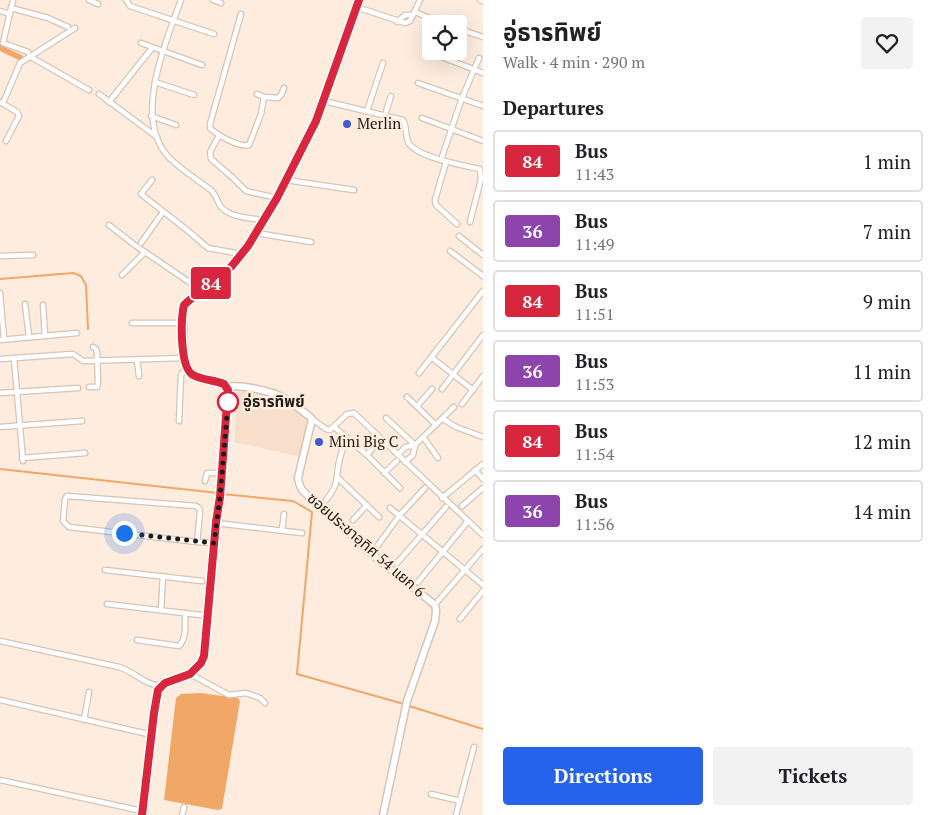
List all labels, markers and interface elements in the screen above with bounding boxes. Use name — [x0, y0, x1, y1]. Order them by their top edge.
map controls — [422, 15, 467, 60]
button: locate — [422, 15, 467, 60]
text: อู่ธารทิพย์ — [503, 16, 601, 48]
button: heart — [861, 17, 913, 69]
text: Walk · 4 min · 290 m — [503, 51, 645, 73]
text: Departures — [503, 95, 604, 120]
place label: Merlin — [357, 113, 401, 133]
marker: Merlin — [341, 118, 353, 130]
text: Bus — [575, 138, 608, 163]
text: 84 — [522, 149, 543, 173]
text: 1 min — [863, 149, 911, 174]
text: 11:43 — [575, 163, 614, 185]
text: Bus — [575, 208, 608, 233]
text: 36 — [522, 219, 543, 243]
text: 7 min — [863, 219, 911, 244]
text: 11:49 — [575, 233, 614, 255]
line badge: 84 — [188, 267, 234, 299]
text: 84 — [201, 271, 221, 295]
text: Bus — [575, 278, 608, 303]
text: 84 — [522, 289, 543, 313]
text: 9 min — [863, 289, 911, 314]
text: 11:51 — [575, 303, 614, 325]
text: Bus — [575, 348, 608, 373]
text: 36 — [522, 359, 543, 383]
text: 11 min — [853, 359, 911, 384]
text: 11:53 — [575, 373, 614, 395]
marker: อู่ธารทิพย์ — [217, 391, 239, 413]
place label: อู่ธารทิพย์ — [243, 391, 305, 412]
text: Bus — [575, 418, 608, 443]
text: 84 — [522, 429, 543, 453]
text: 12 min — [853, 429, 911, 454]
place label: Mini Big C — [329, 431, 399, 451]
marker: Mini Big C — [313, 436, 325, 448]
text: 11:54 — [575, 443, 614, 465]
street label: ซอยประชาอุทิศ 54 แยก 6 — [304, 488, 430, 601]
text: Bus — [575, 488, 608, 513]
text: 36 — [522, 499, 543, 523]
text: 14 min — [853, 499, 911, 524]
text: 11:56 — [575, 513, 614, 535]
your location — [112, 521, 137, 546]
button: Directions — [503, 747, 703, 805]
button: Tickets — [713, 747, 913, 805]

